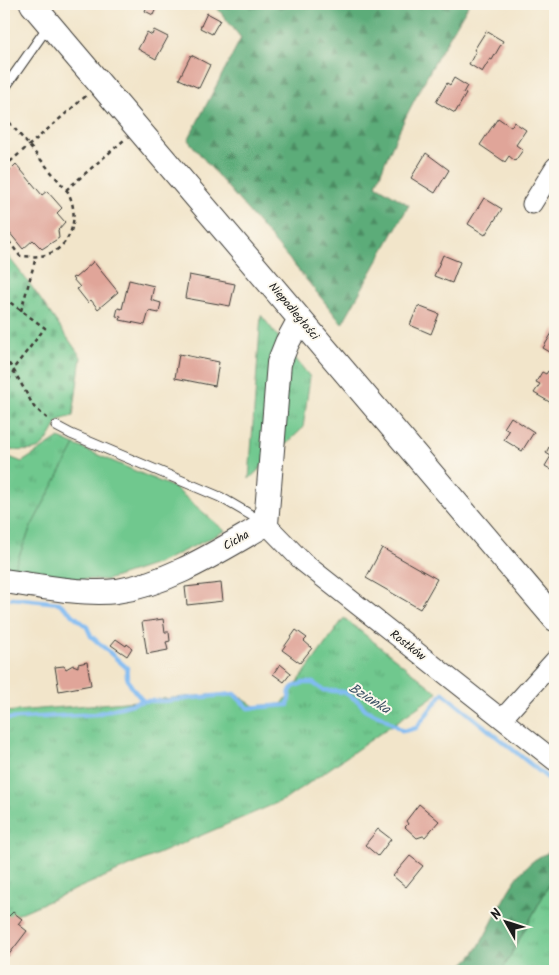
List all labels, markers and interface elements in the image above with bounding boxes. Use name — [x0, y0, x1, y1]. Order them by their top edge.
street label: Niepodległości — [264, 278, 324, 345]
street label: Cicha — [220, 525, 253, 556]
street label: Rostków — [386, 625, 431, 666]
water label: Bzianka — [344, 677, 396, 721]
north arrow — [482, 898, 532, 948]
text: N — [485, 904, 508, 925]

